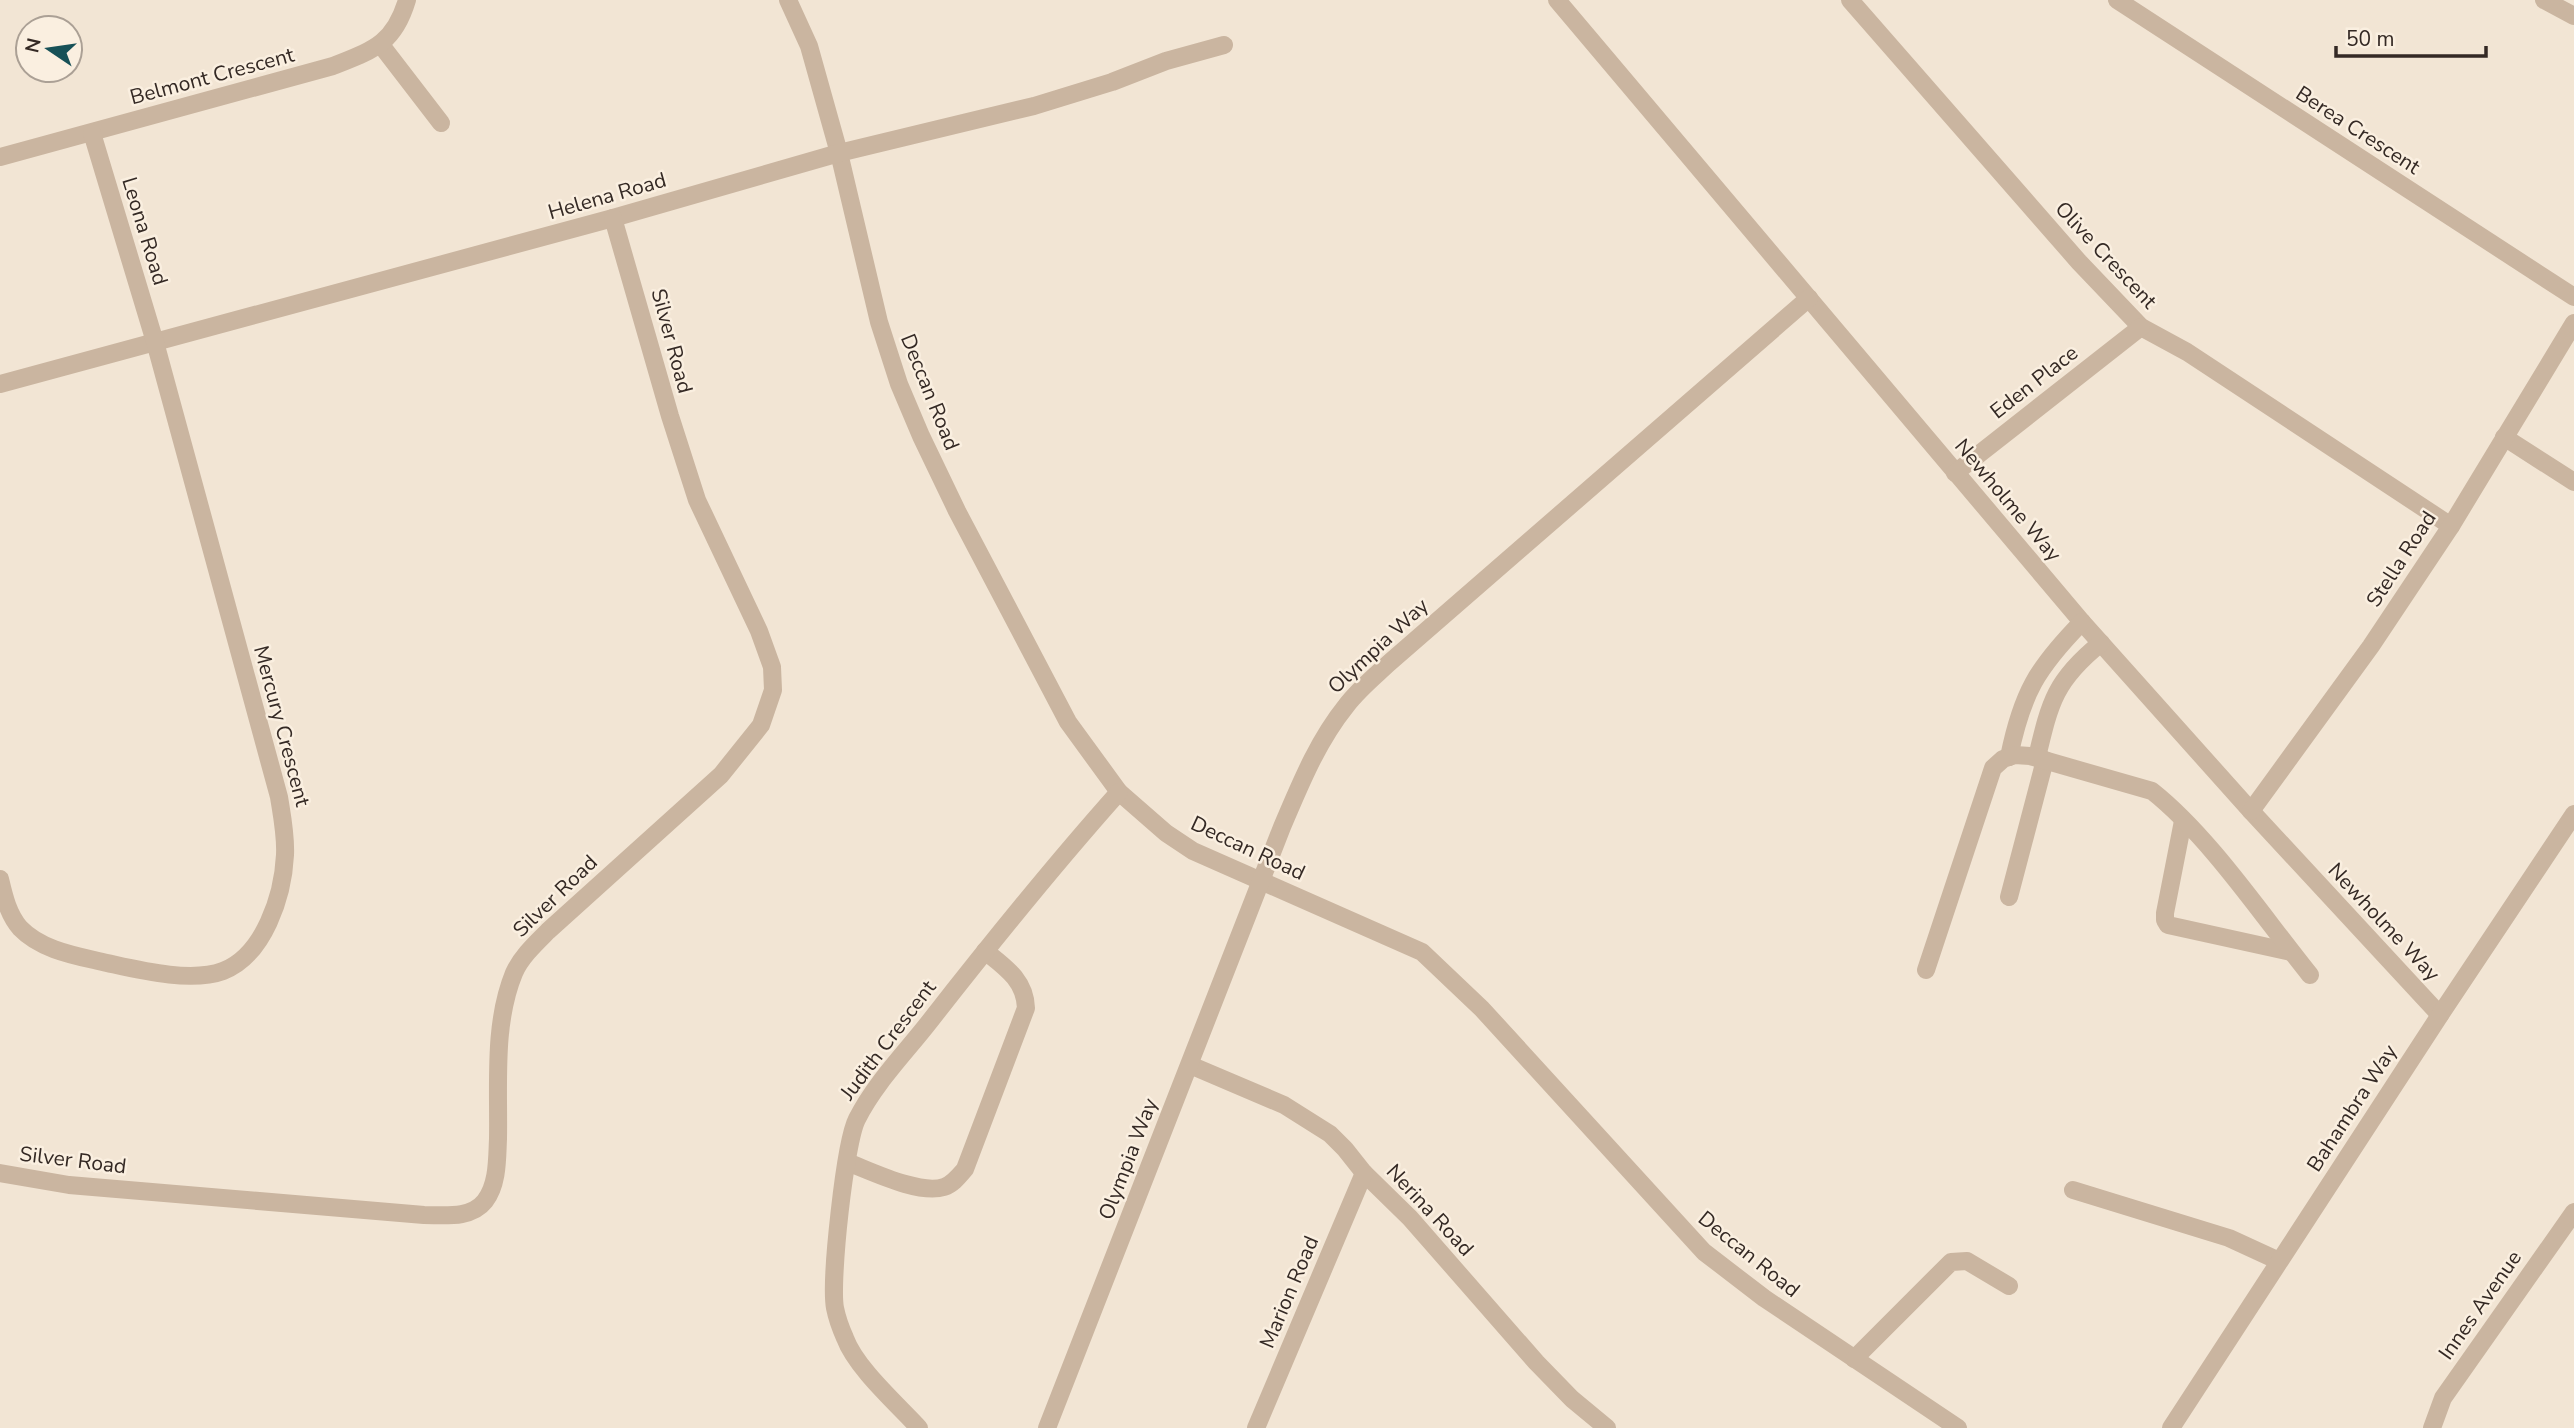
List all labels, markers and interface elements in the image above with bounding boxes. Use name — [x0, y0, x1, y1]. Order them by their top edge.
north arrow — [14, 14, 84, 84]
scale bar — [2336, 14, 2486, 58]
text: 50 m — [2346, 25, 2395, 53]
text: N — [19, 36, 48, 55]
street label: Belmont Crescent — [127, 40, 298, 111]
street label: Berea Crescent — [2290, 79, 2426, 181]
street label: Helena Road — [545, 166, 669, 226]
street label: Leona Road — [115, 174, 175, 288]
street label: Olive Crescent — [2049, 195, 2163, 315]
street label: Silver Road — [645, 286, 699, 396]
street label: Deccan Road — [894, 330, 966, 454]
street label: Eden Place — [1984, 339, 2084, 425]
street label: Newholme Way — [1948, 433, 2068, 568]
street label: Stella Road — [2360, 506, 2442, 612]
street label: Olympia Way — [1322, 592, 1435, 700]
street label: Mercury Crescent — [247, 643, 317, 810]
street label: Deccan Road — [1186, 809, 1310, 887]
street label: Silver Road — [507, 849, 603, 943]
street label: Newholme Way — [2322, 857, 2446, 987]
street label: Judith Crescent — [833, 974, 943, 1106]
street label: Bahambra Way — [2300, 1039, 2404, 1177]
street label: Olympia Way — [1092, 1094, 1164, 1224]
street label: Silver Road — [18, 1140, 128, 1180]
street label: Nerina Road — [1380, 1158, 1480, 1262]
street label: Deccan Road — [1692, 1204, 1806, 1304]
street label: Marion Road — [1253, 1232, 1325, 1352]
street label: Innes Avenue — [2432, 1245, 2528, 1365]

